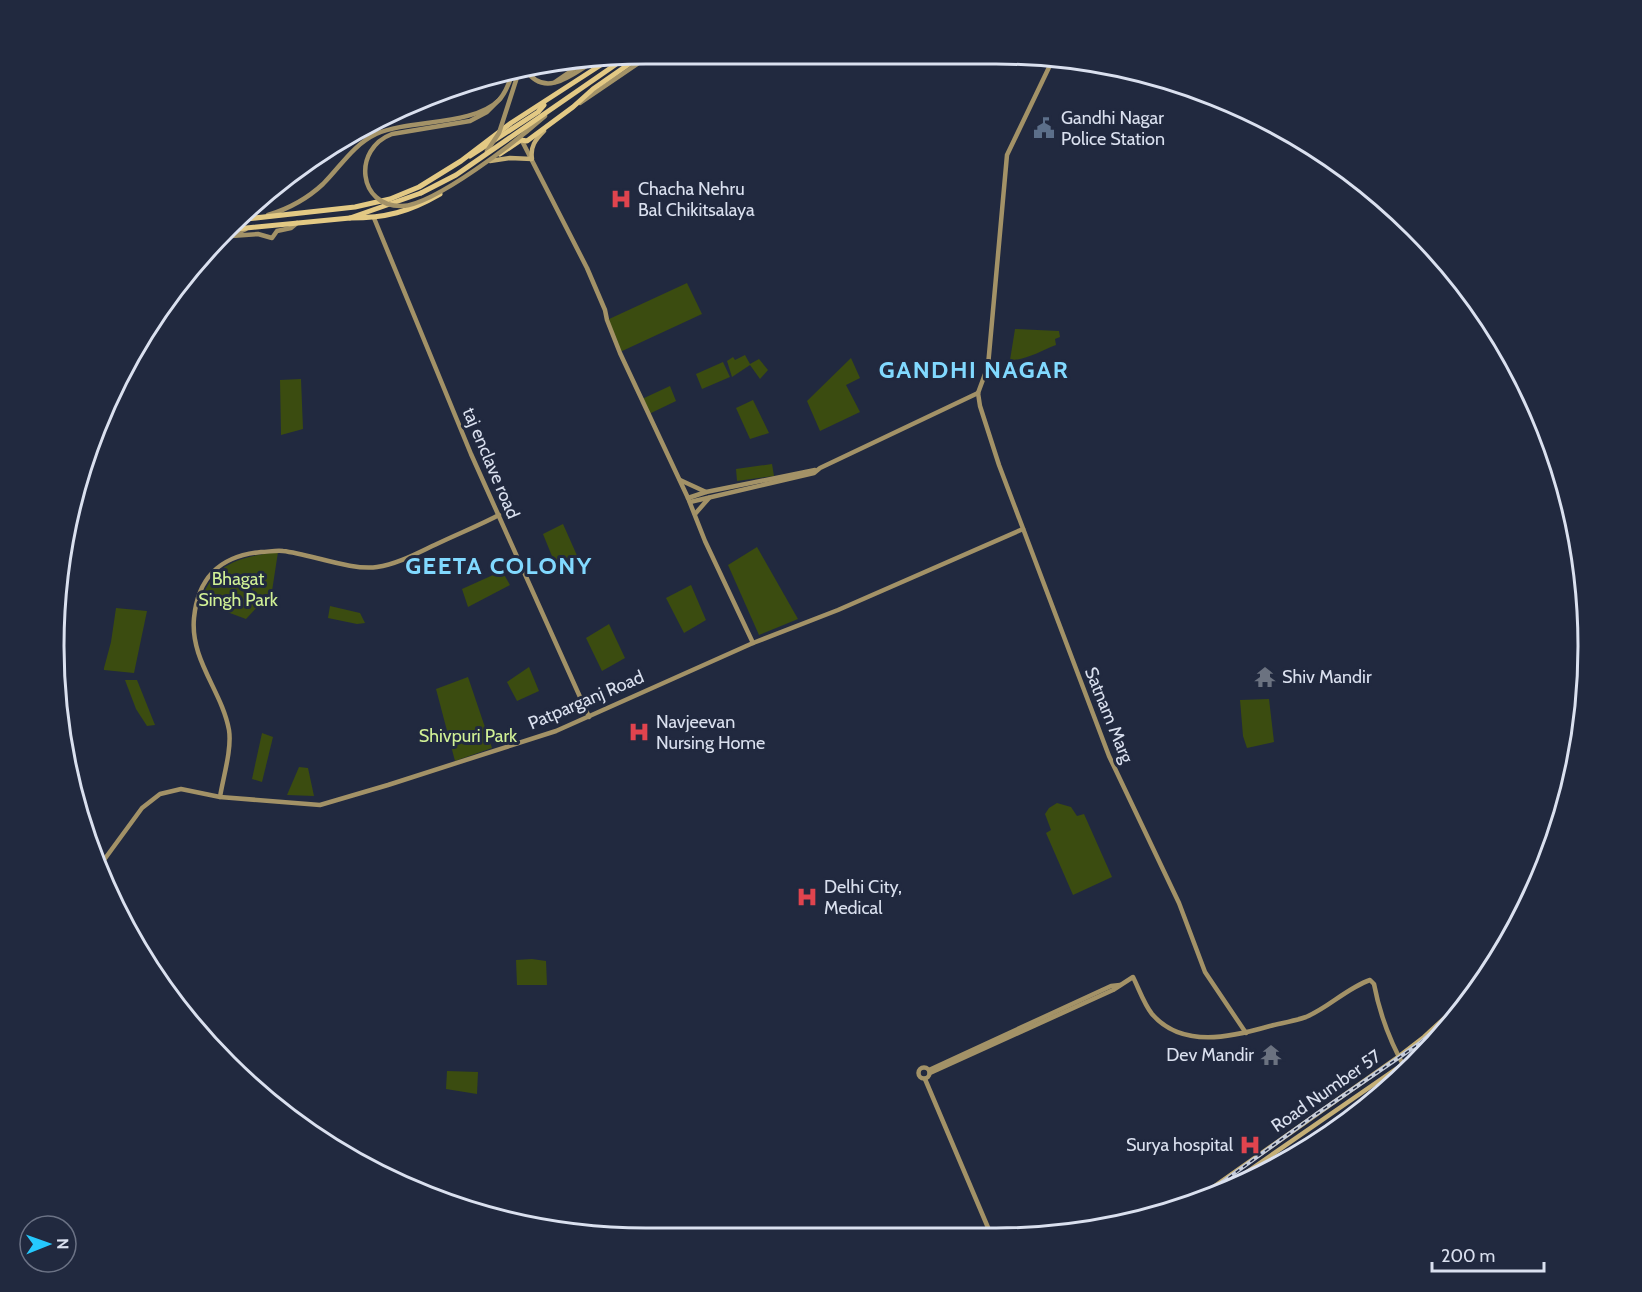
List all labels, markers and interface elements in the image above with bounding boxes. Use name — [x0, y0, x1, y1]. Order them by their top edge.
place label: Gandhi Nagar Police Station — [1061, 107, 1165, 150]
public building icon: Gandhi Nagar Police Station — [1032, 116, 1056, 140]
place label: Chacha Nehru Bal Chikitsalaya — [638, 178, 755, 221]
hospital icon: Chacha Nehru Bal Chikitsalaya — [609, 187, 633, 211]
district label: GANDHI NAGAR — [879, 355, 1069, 384]
street label: taj enclave road — [458, 404, 524, 522]
district label: GEETA COLONY — [405, 551, 593, 580]
park label: Bhagat Singh Park — [198, 568, 279, 611]
street label: Satnam Marg — [1080, 664, 1139, 767]
temple icon: Shiv Mandir — [1253, 665, 1277, 689]
street label: Patparganj Road — [525, 666, 647, 734]
place label: Shiv Mandir — [1282, 666, 1372, 688]
place label: Navjeevan Nursing Home — [656, 711, 765, 754]
hospital icon: Navjeevan Nursing Home — [627, 720, 651, 744]
park label: Shivpuri Park — [419, 725, 518, 747]
place label: Delhi City, Medical — [824, 876, 902, 919]
hospital icon: Delhi City, Medical — [795, 885, 819, 909]
temple icon: Dev Mandir — [1259, 1043, 1283, 1067]
place label: Dev Mandir — [1166, 1044, 1254, 1066]
street label: Road Number 57 — [1267, 1045, 1385, 1137]
hospital icon: Surya hospital — [1238, 1133, 1262, 1157]
place label: Surya hospital — [1126, 1134, 1234, 1156]
north arrow — [18, 1214, 78, 1274]
scale bar — [1432, 1235, 1544, 1273]
text: N — [53, 1238, 72, 1250]
text: 200 m — [1441, 1245, 1495, 1267]

